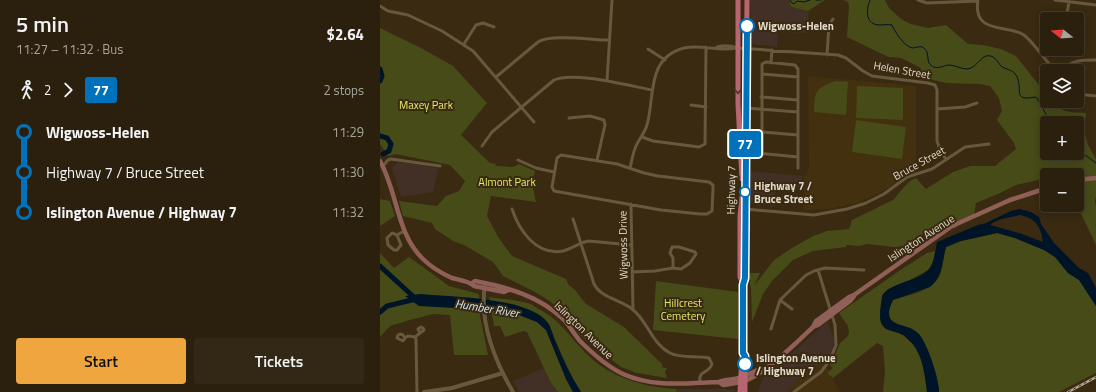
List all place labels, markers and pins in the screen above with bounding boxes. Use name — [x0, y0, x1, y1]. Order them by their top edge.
marker: Wigwoss-Helen — [739, 18, 755, 34]
place label: Wigwoss-Helen — [758, 18, 834, 34]
place label: Highway 7 / Bruce Street — [754, 178, 813, 207]
marker: Highway 7 / Bruce Street — [739, 186, 751, 198]
place label: Islington Avenue / Highway 7 — [756, 350, 836, 379]
marker: Islington Avenue / Highway 7 — [737, 356, 753, 372]

